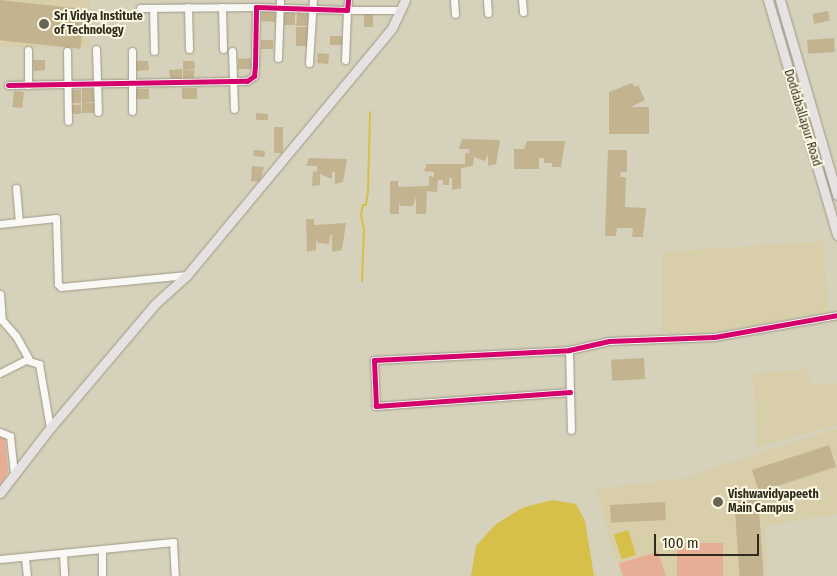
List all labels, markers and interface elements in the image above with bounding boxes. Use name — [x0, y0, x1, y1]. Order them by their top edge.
place label: Sri Vidya Institute of Technology — [54, 10, 143, 38]
marker: Sri Vidya Institute of Technology — [38, 18, 50, 30]
street label: Doddaballapur Road — [780, 68, 824, 168]
place label: Vishwavidyapeeth Main Campus — [728, 488, 819, 516]
marker: Vishwavidyapeeth Main Campus — [712, 496, 724, 508]
scale bar — [657, 524, 762, 556]
text: 100 m — [662, 534, 699, 552]

